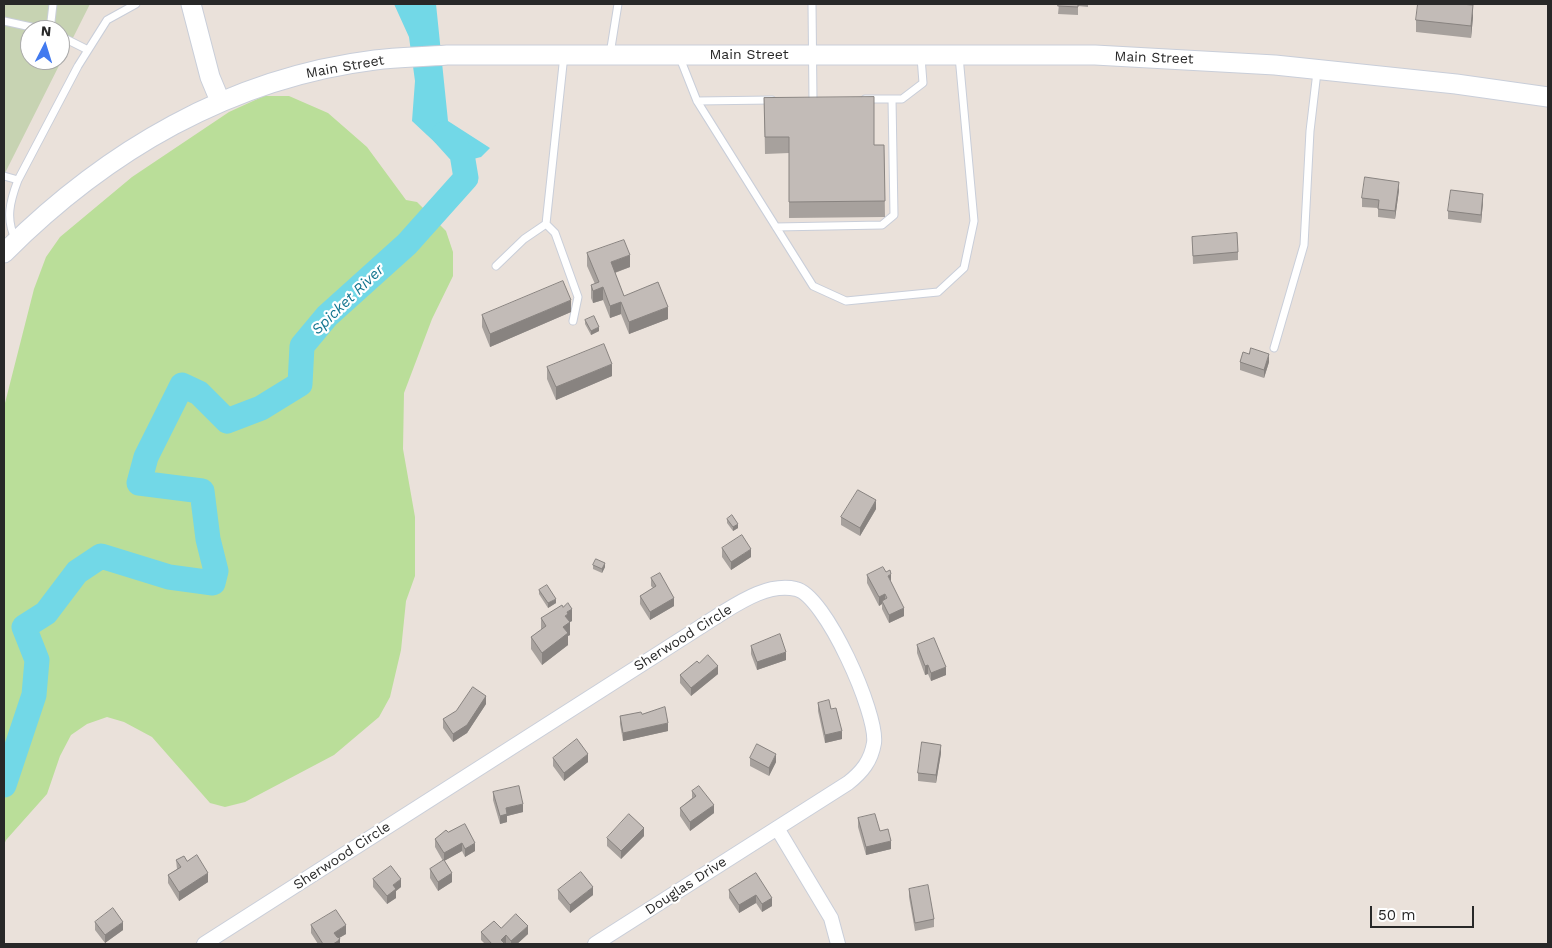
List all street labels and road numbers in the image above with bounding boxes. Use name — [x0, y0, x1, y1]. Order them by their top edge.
street label: Main Street — [709, 47, 789, 63]
street label: Main Street — [1114, 48, 1194, 68]
street label: Main Street — [305, 52, 385, 82]
street label: Sherwood Circle — [631, 601, 735, 675]
street label: Sherwood Circle — [290, 818, 394, 894]
street label: Douglas Drive — [642, 853, 730, 919]

